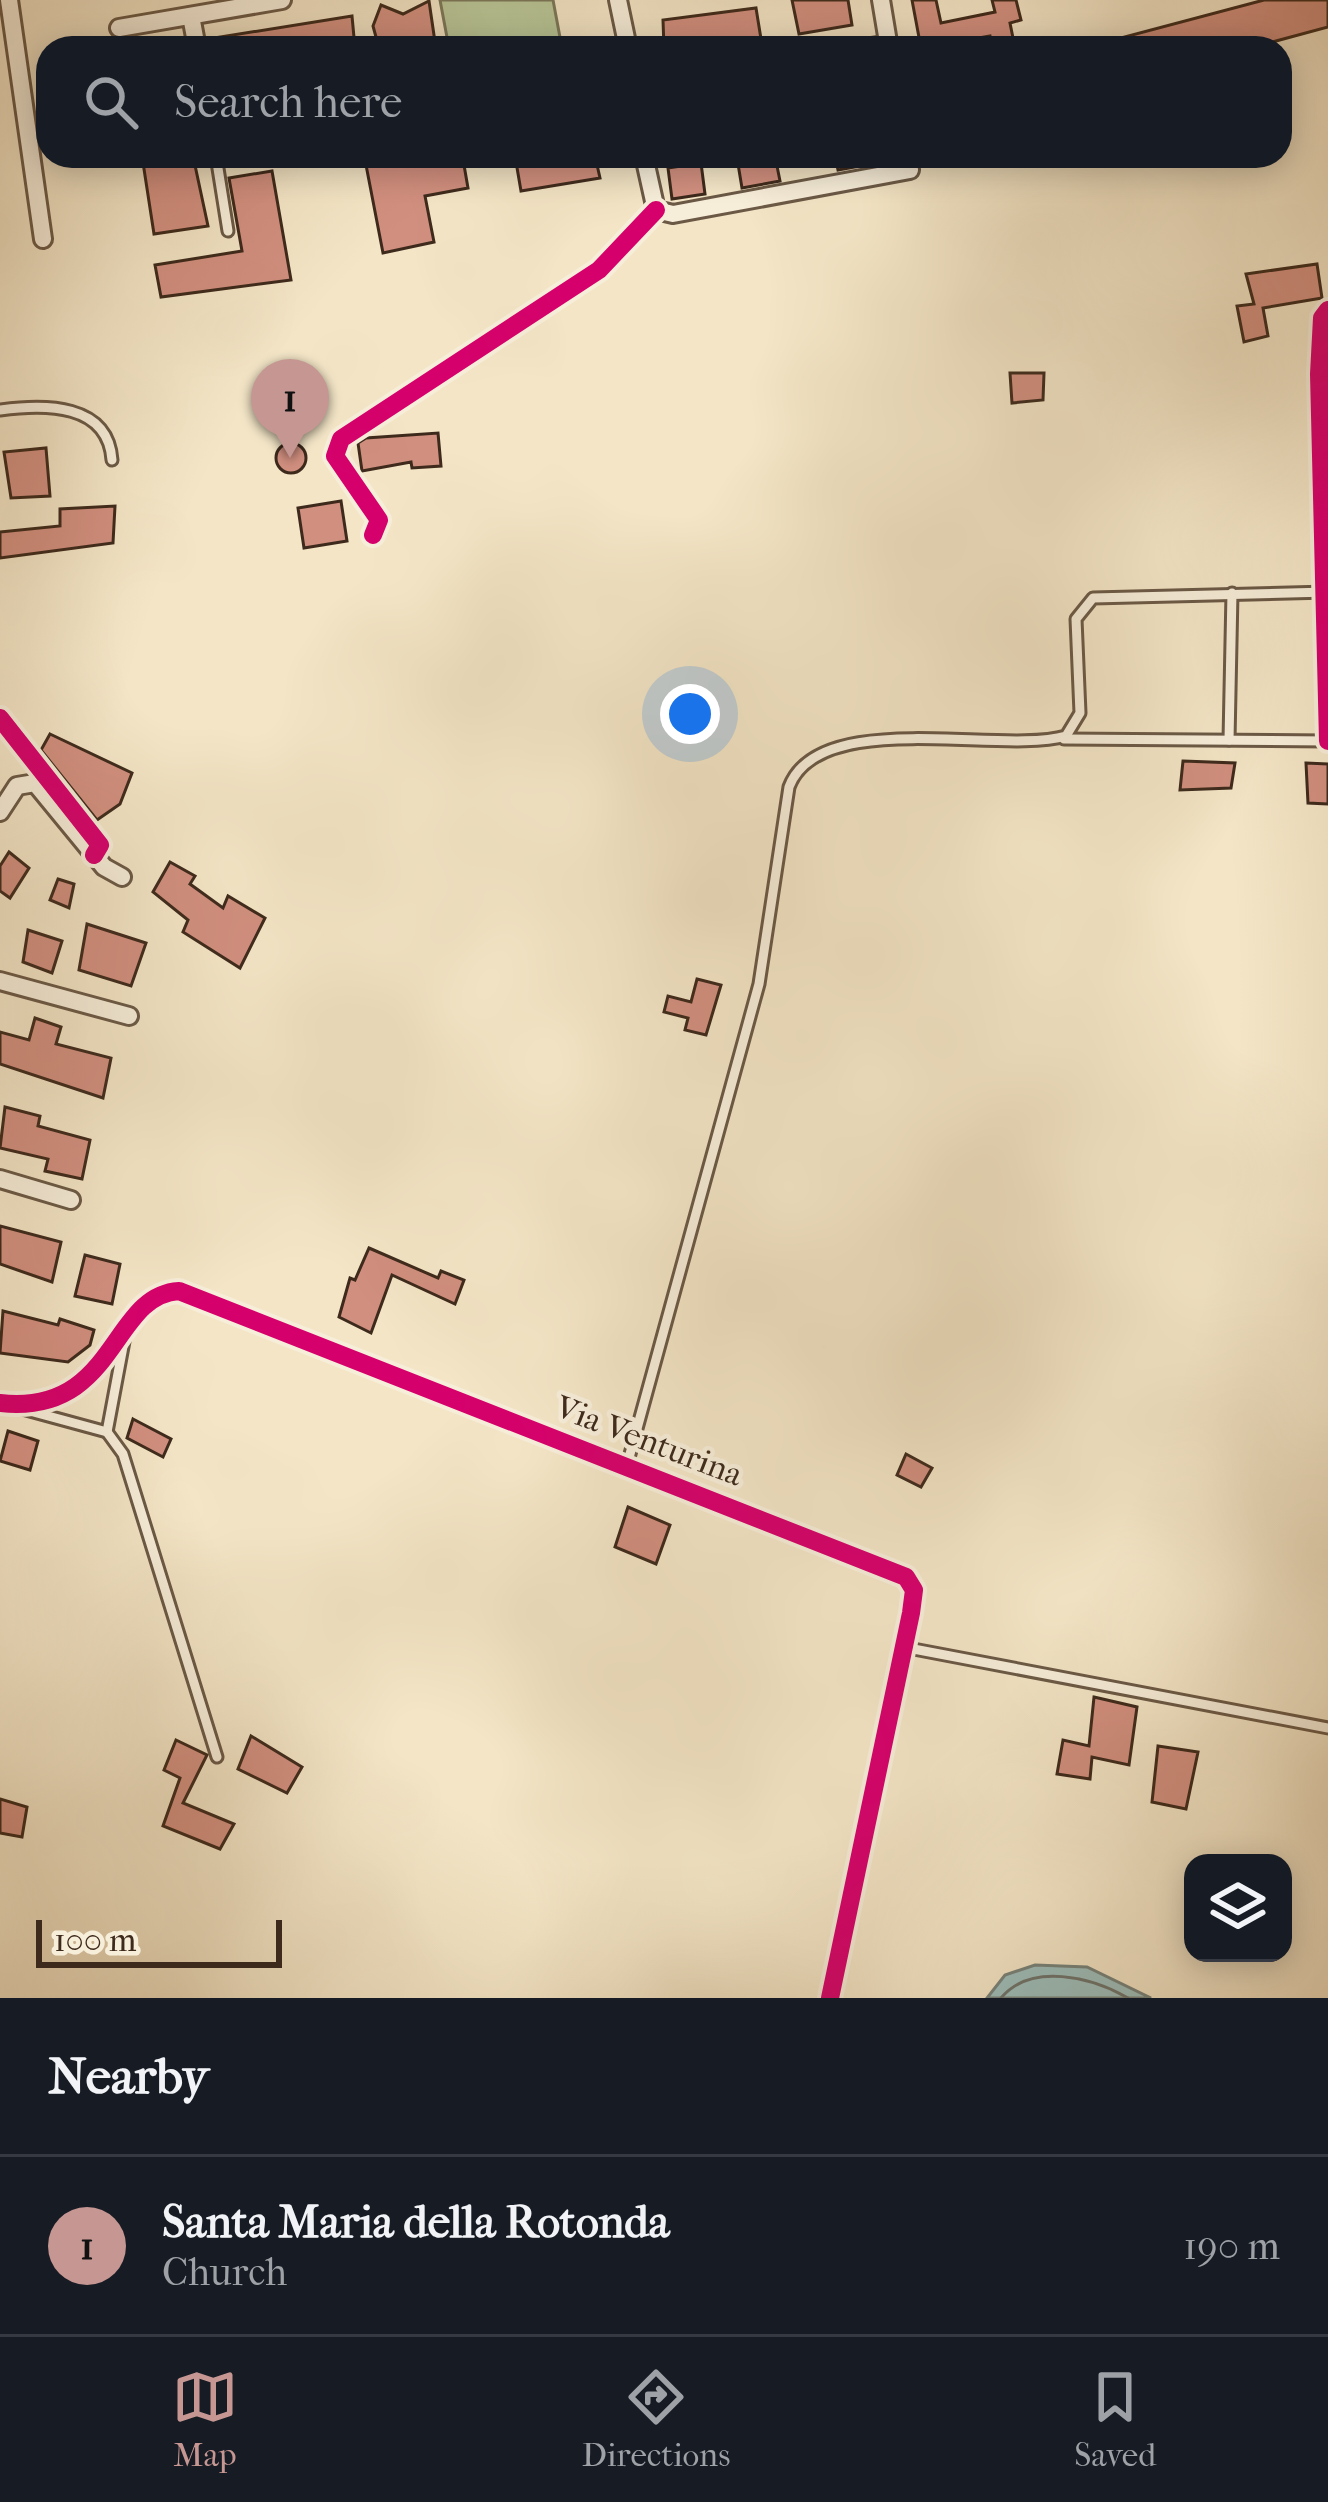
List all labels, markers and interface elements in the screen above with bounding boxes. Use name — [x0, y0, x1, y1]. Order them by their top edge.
search box — [36, 36, 1292, 168]
icon: search — [78, 69, 144, 135]
text: Search here — [174, 76, 402, 129]
pin: 1 — [251, 359, 329, 458]
your location — [660, 684, 720, 744]
street label: Via Venturina — [549, 1387, 749, 1495]
map controls — [1184, 1854, 1292, 1962]
button: layers — [1184, 1854, 1292, 1962]
scale bar — [36, 1914, 282, 1967]
text: 100 m — [54, 1921, 137, 1960]
text: Nearby — [48, 2046, 209, 2106]
text: Santa Maria della Rotonda — [162, 2196, 670, 2249]
text: 1 — [80, 2223, 94, 2269]
text: 190 m — [1183, 2223, 1280, 2269]
text: Church — [162, 2249, 287, 2295]
tab: Map — [172, 2364, 238, 2475]
tab: Directions — [582, 2364, 730, 2475]
tab: Saved — [1074, 2364, 1156, 2475]

